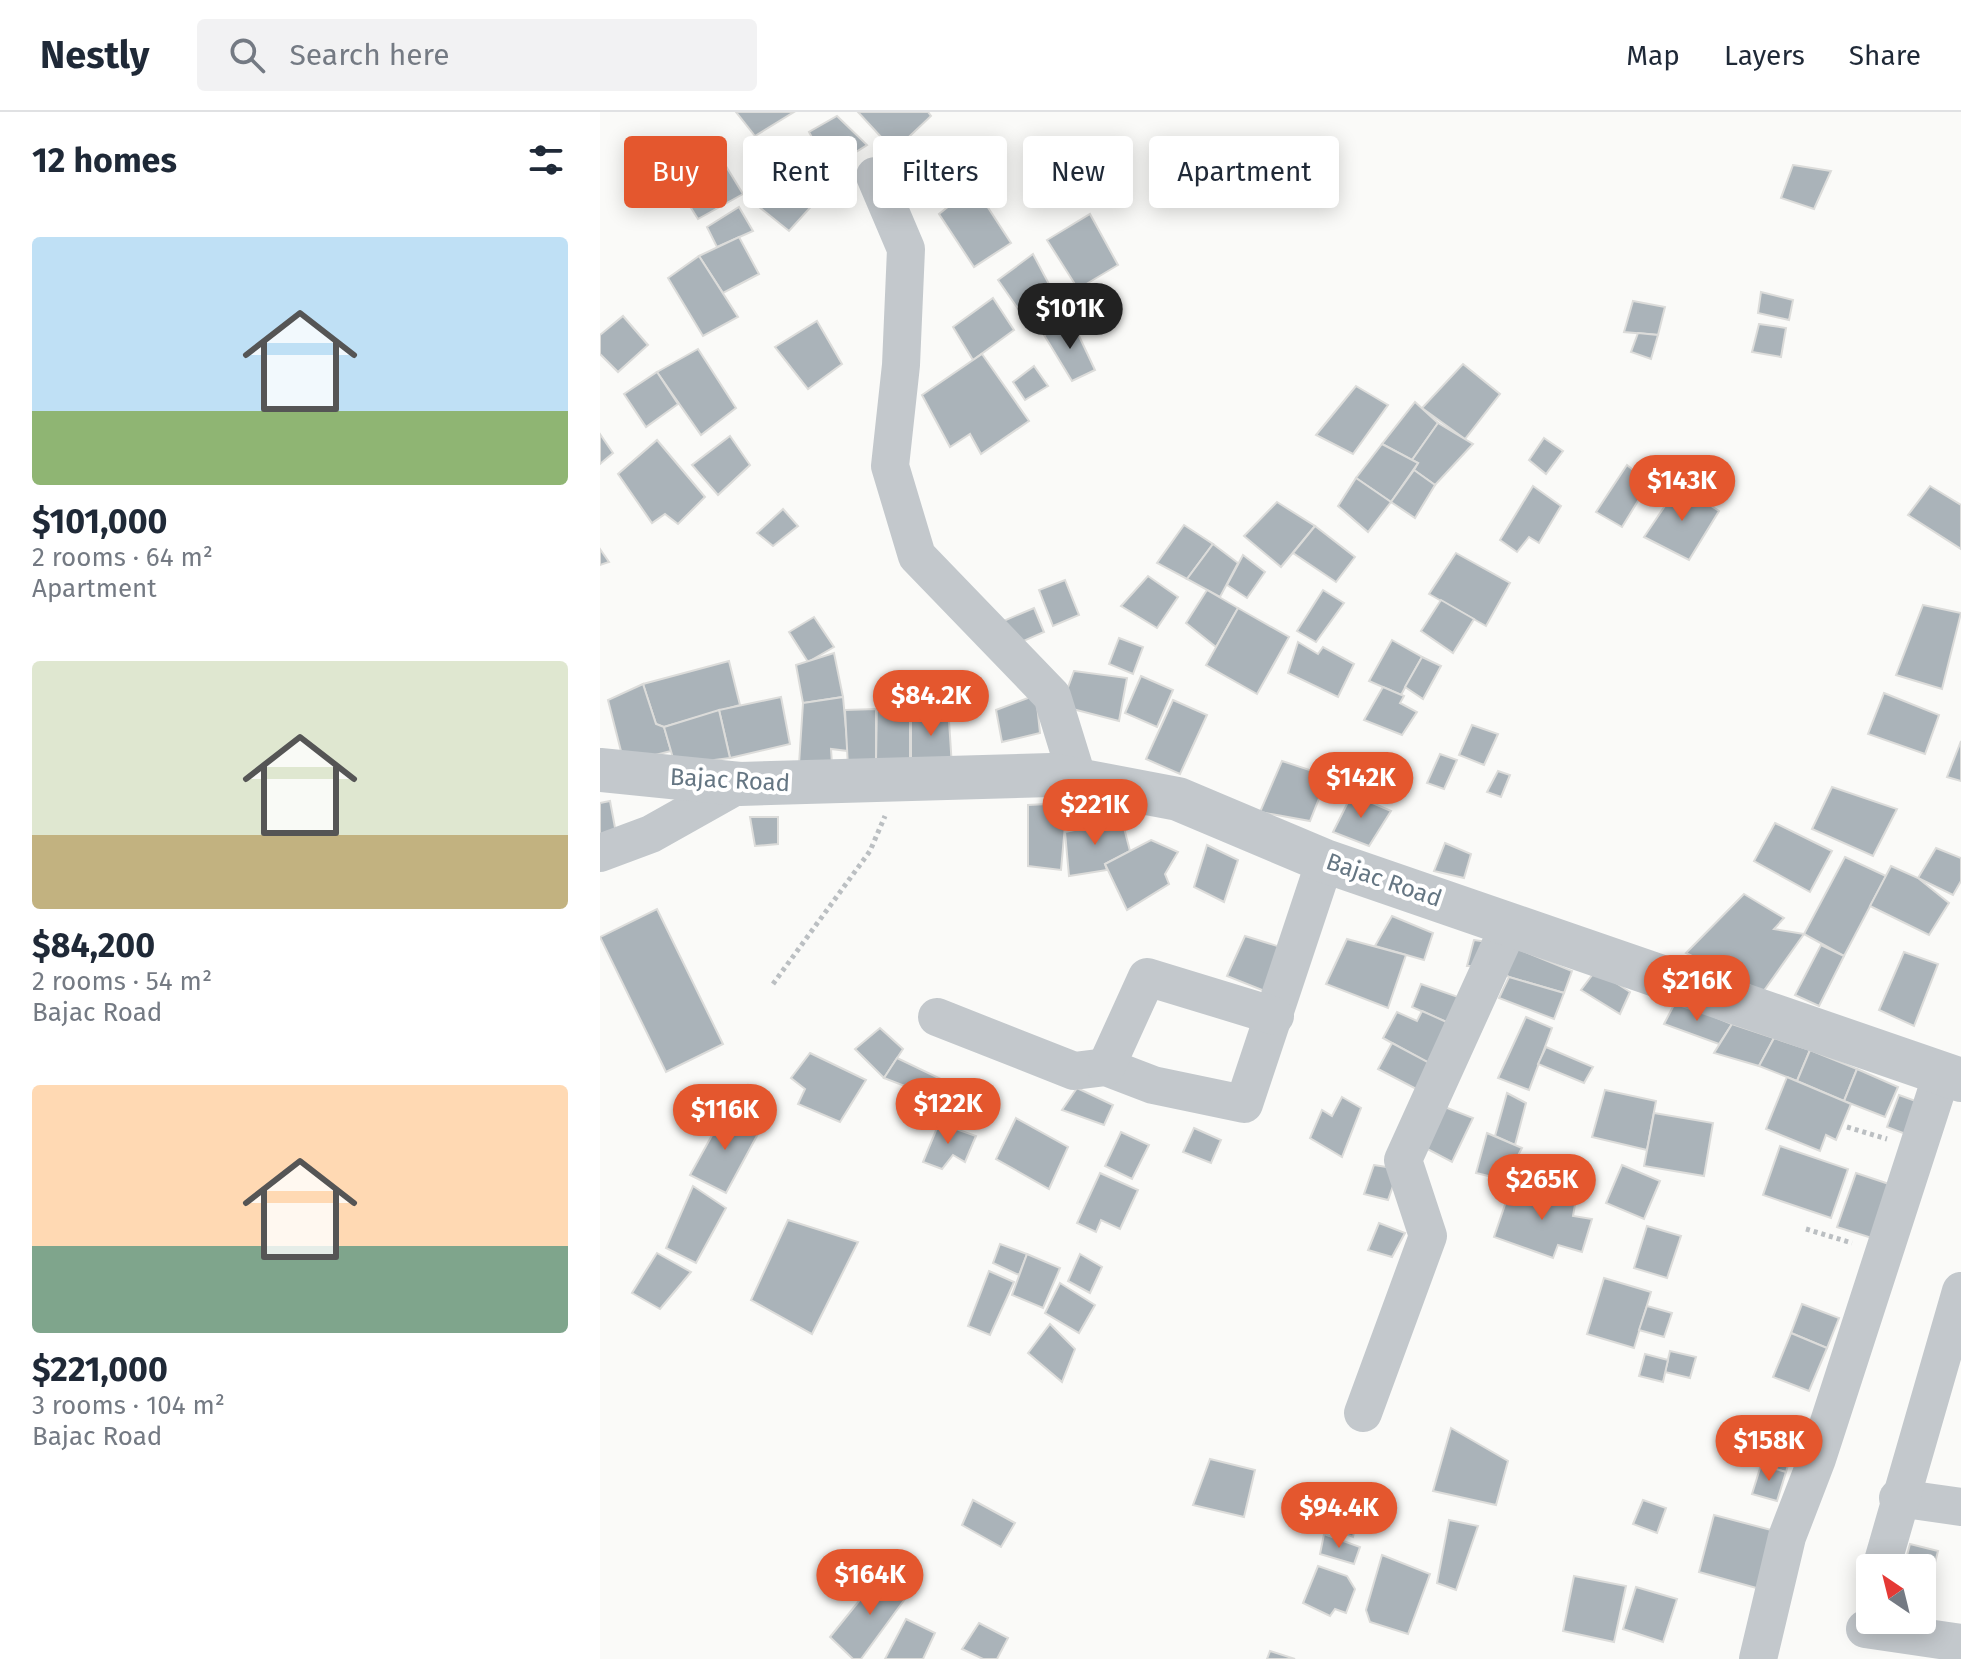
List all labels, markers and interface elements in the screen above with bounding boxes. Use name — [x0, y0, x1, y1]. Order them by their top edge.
search box — [197, 19, 757, 91]
text: Nestly — [40, 32, 149, 78]
icon: search — [225, 33, 269, 77]
text: Search here — [289, 37, 450, 73]
text: Map — [1626, 39, 1680, 72]
text: Layers — [1724, 39, 1805, 72]
text: Share — [1849, 39, 1921, 72]
chip: Buy — [624, 136, 727, 208]
chip: Rent — [743, 136, 857, 208]
chip: Filters — [873, 136, 1007, 208]
chip: New — [1023, 136, 1133, 208]
chip: Apartment — [1149, 136, 1339, 208]
icon: filters — [524, 138, 568, 182]
text: 12 homes — [32, 140, 177, 181]
pin: $101K — [1014, 283, 1126, 351]
icon: home — [228, 289, 372, 433]
text: $101K — [1036, 293, 1104, 324]
pin: $143K — [1626, 455, 1738, 523]
text: $143K — [1647, 465, 1717, 496]
text: $101,000 — [32, 501, 168, 542]
text: 2 rooms · 64 m² — [32, 542, 213, 573]
text: Apartment — [32, 573, 157, 604]
pin: $84.2K — [866, 670, 996, 738]
text: $84.2K — [891, 680, 971, 711]
icon: home — [228, 713, 372, 857]
pin: $142K — [1305, 752, 1417, 820]
text: $142K — [1326, 762, 1396, 793]
street label: Bajac Road — [669, 763, 791, 797]
pin: $221K — [1039, 779, 1151, 847]
text: $221K — [1061, 789, 1129, 820]
street label: Bajac Road — [1323, 847, 1445, 913]
text: $84,200 — [32, 925, 155, 966]
pin: $216K — [1641, 955, 1753, 1023]
text: $216K — [1662, 965, 1732, 996]
text: 2 rooms · 54 m² — [32, 966, 212, 997]
text: Bajac Road — [32, 997, 162, 1028]
pin: $122K — [892, 1078, 1004, 1146]
pin: $116K — [669, 1084, 781, 1152]
text: $122K — [914, 1088, 982, 1119]
text: $116K — [691, 1094, 759, 1125]
icon: home — [228, 1137, 372, 1281]
pin: $265K — [1486, 1154, 1598, 1222]
text: $265K — [1506, 1164, 1578, 1195]
text: $221,000 — [32, 1349, 168, 1390]
text: 3 rooms · 104 m² — [32, 1390, 225, 1421]
pin: $158K — [1713, 1415, 1825, 1483]
text: Bajac Road — [32, 1421, 162, 1452]
text: $158K — [1734, 1425, 1804, 1456]
pin: $94.4K — [1274, 1482, 1404, 1550]
text: $94.4K — [1299, 1492, 1379, 1523]
pin: $164K — [814, 1549, 926, 1617]
north arrow — [1856, 1554, 1936, 1634]
map controls — [1856, 1554, 1936, 1634]
text: $164K — [834, 1559, 906, 1590]

